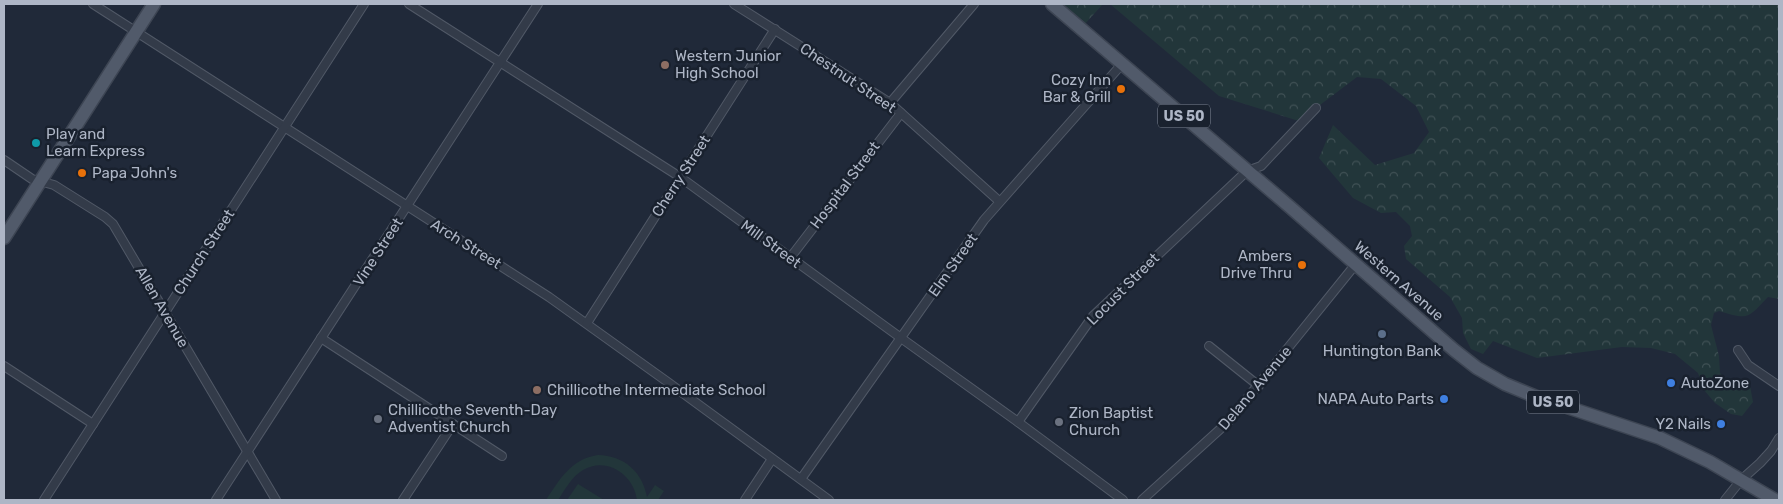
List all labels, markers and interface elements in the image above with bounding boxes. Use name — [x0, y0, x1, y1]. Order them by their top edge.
street label: Chestnut Street — [797, 39, 900, 117]
place label: Western Junior High School — [675, 47, 781, 82]
marker: Western Junior High School — [659, 59, 671, 71]
place label: Cozy Inn Bar & Grill — [1043, 71, 1111, 106]
marker: Cozy Inn Bar & Grill — [1115, 83, 1127, 95]
road number: US 50 — [1158, 104, 1210, 128]
place label: Play and Learn Express — [46, 125, 145, 160]
street label: Cherry Street — [648, 132, 714, 220]
marker: Play and Learn Express — [30, 137, 42, 149]
street label: Hospital Street — [806, 138, 884, 232]
place label: Papa John's — [92, 164, 178, 182]
marker: Papa John's — [76, 167, 88, 179]
street label: Church Street — [170, 206, 238, 298]
street label: Vine Street — [349, 214, 407, 290]
street label: Arch Street — [427, 215, 505, 273]
street label: Mill Street — [737, 216, 805, 272]
street label: Elm Street — [925, 230, 981, 300]
street label: Western Avenue — [1351, 237, 1447, 325]
place label: Ambers Drive Thru — [1220, 247, 1292, 282]
street label: Locust Street — [1083, 249, 1163, 329]
marker: Ambers Drive Thru — [1296, 259, 1308, 271]
street label: Allen Avenue — [132, 263, 192, 351]
marker: Huntington Bank — [1376, 328, 1388, 340]
street label: Delano Avenue — [1215, 342, 1295, 434]
place label: Huntington Bank — [1323, 342, 1442, 360]
place label: AutoZone — [1681, 374, 1749, 392]
marker: AutoZone — [1665, 377, 1677, 389]
place label: Chillicothe Intermediate School — [547, 381, 766, 399]
marker: Chillicothe Intermediate School — [531, 384, 543, 396]
place label: NAPA Auto Parts — [1317, 390, 1434, 408]
road number: US 50 — [1527, 391, 1579, 414]
marker: NAPA Auto Parts — [1438, 393, 1450, 405]
place label: Chillicothe Seventh-Day Adventist Church — [388, 401, 557, 436]
place label: Zion Baptist Church — [1069, 404, 1153, 439]
marker: Chillicothe Seventh-Day Adventist Church — [372, 413, 384, 425]
place label: Y2 Nails — [1655, 415, 1711, 433]
marker: Zion Baptist Church — [1053, 416, 1065, 428]
marker: Y2 Nails — [1715, 418, 1727, 430]

